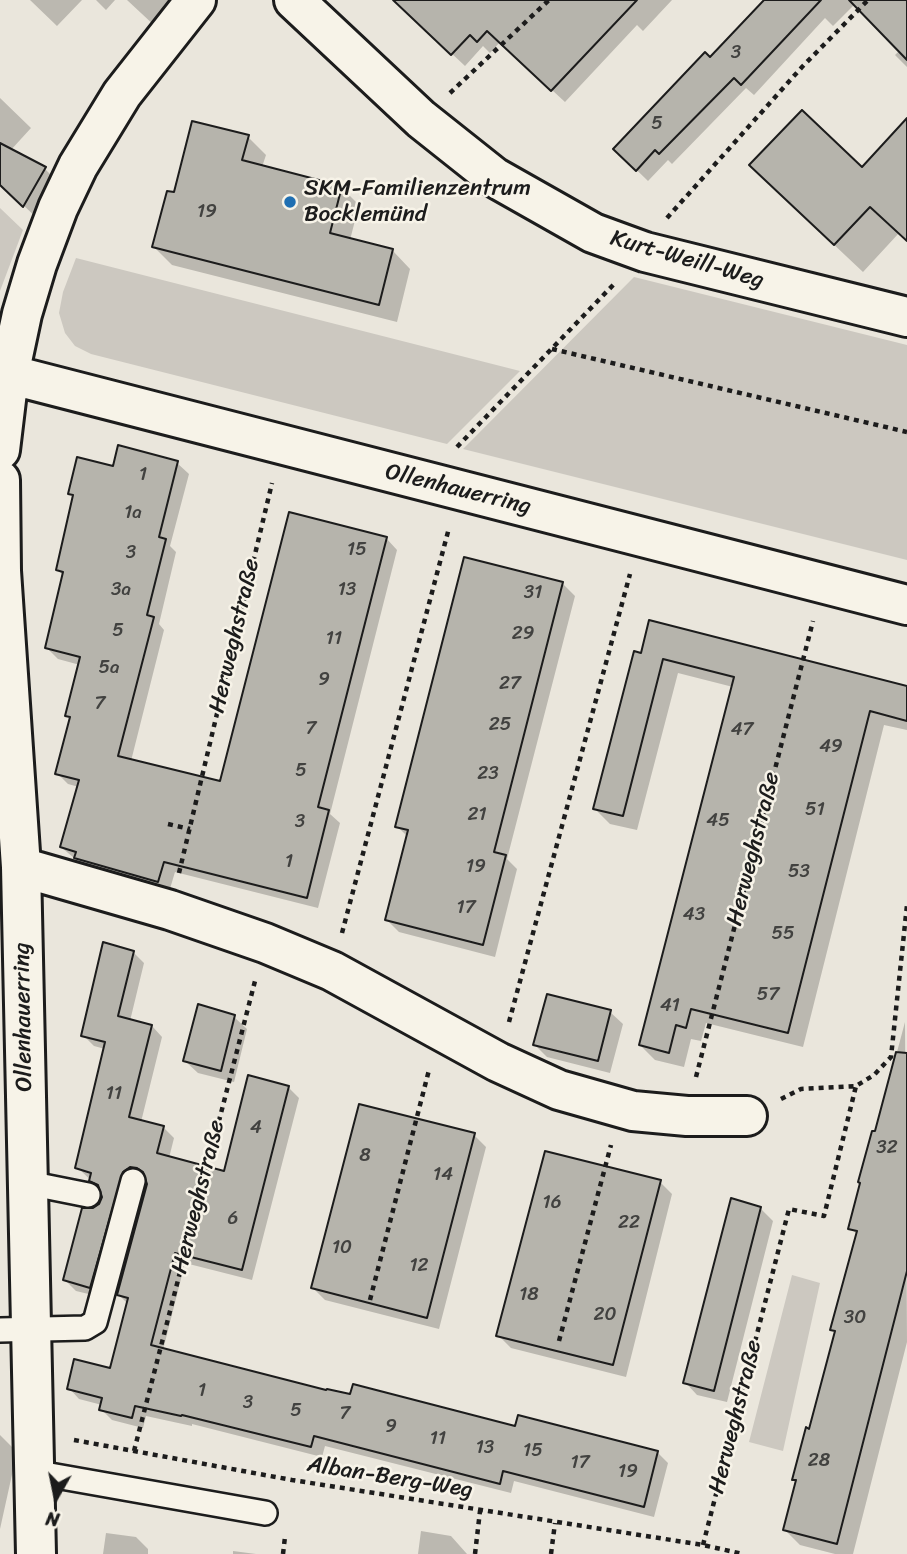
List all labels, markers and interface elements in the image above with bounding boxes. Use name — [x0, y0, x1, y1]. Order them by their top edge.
house number: 3 — [731, 42, 741, 64]
house number: 5 — [651, 113, 663, 135]
place label: SKM-Familienzentrum Bocklemünd — [304, 175, 531, 229]
marker: SKM-Familienzentrum Bocklemünd — [282, 194, 298, 210]
house number: 19 — [197, 201, 217, 223]
street label: Kurt-Weill-Weg — [607, 225, 767, 295]
street label: Ollenhauerring — [382, 459, 534, 521]
house number: 1 — [139, 464, 147, 486]
house number: 1a — [124, 502, 142, 524]
house number: 15 — [347, 539, 367, 561]
house number: 3 — [126, 542, 136, 564]
street label: Herweghstraße — [204, 556, 266, 716]
house number: 3a — [111, 579, 131, 601]
house number: 13 — [338, 579, 356, 601]
house number: 31 — [524, 582, 542, 604]
house number: 5 — [112, 620, 124, 642]
house number: 29 — [512, 623, 534, 645]
house number: 11 — [326, 628, 342, 650]
house number: 5a — [98, 657, 120, 679]
house number: 9 — [318, 669, 330, 691]
house number: 27 — [499, 673, 521, 695]
house number: 7 — [95, 693, 105, 715]
house number: 25 — [489, 714, 511, 736]
house number: 7 — [306, 718, 316, 740]
house number: 47 — [731, 719, 753, 741]
house number: 49 — [819, 736, 843, 758]
house number: 5 — [295, 760, 307, 782]
house number: 23 — [477, 763, 499, 785]
street label: Herweghstraße — [722, 769, 786, 929]
house number: 51 — [805, 799, 825, 821]
house number: 21 — [467, 804, 487, 826]
house number: 45 — [706, 810, 730, 832]
house number: 3 — [295, 811, 305, 833]
house number: 1 — [285, 851, 293, 873]
house number: 19 — [466, 856, 486, 878]
house number: 53 — [788, 861, 810, 883]
house number: 17 — [457, 897, 475, 919]
house number: 43 — [683, 904, 705, 926]
house number: 55 — [771, 923, 795, 945]
street label: Ollenhauerring — [9, 942, 39, 1092]
house number: 57 — [757, 984, 779, 1006]
house number: 41 — [660, 995, 680, 1017]
house number: 11 — [106, 1083, 122, 1105]
street label: Herweghstraße — [167, 1117, 231, 1277]
house number: 4 — [250, 1117, 262, 1139]
house number: 32 — [876, 1137, 898, 1159]
house number: 8 — [359, 1145, 371, 1167]
house number: 14 — [433, 1164, 453, 1186]
house number: 16 — [543, 1192, 561, 1214]
house number: 6 — [228, 1208, 238, 1230]
house number: 22 — [618, 1212, 640, 1234]
house number: 10 — [332, 1237, 352, 1259]
house number: 12 — [409, 1255, 429, 1277]
house number: 18 — [519, 1284, 539, 1306]
house number: 20 — [594, 1304, 616, 1326]
house number: 30 — [844, 1307, 866, 1329]
street label: Herweghstraße — [704, 1337, 768, 1497]
house number: 1 — [198, 1380, 206, 1402]
house number: 3 — [243, 1392, 253, 1414]
house number: 5 — [290, 1400, 302, 1422]
house number: 7 — [340, 1403, 350, 1425]
house number: 9 — [385, 1416, 397, 1438]
house number: 11 — [430, 1428, 446, 1450]
house number: 13 — [476, 1437, 494, 1459]
house number: 15 — [523, 1440, 543, 1462]
house number: 28 — [808, 1450, 830, 1472]
street label: Alban-Berg-Weg — [305, 1451, 475, 1505]
house number: 17 — [571, 1452, 589, 1474]
house number: 19 — [618, 1461, 638, 1483]
north arrow — [21, 1463, 91, 1533]
text: N — [44, 1502, 62, 1537]

